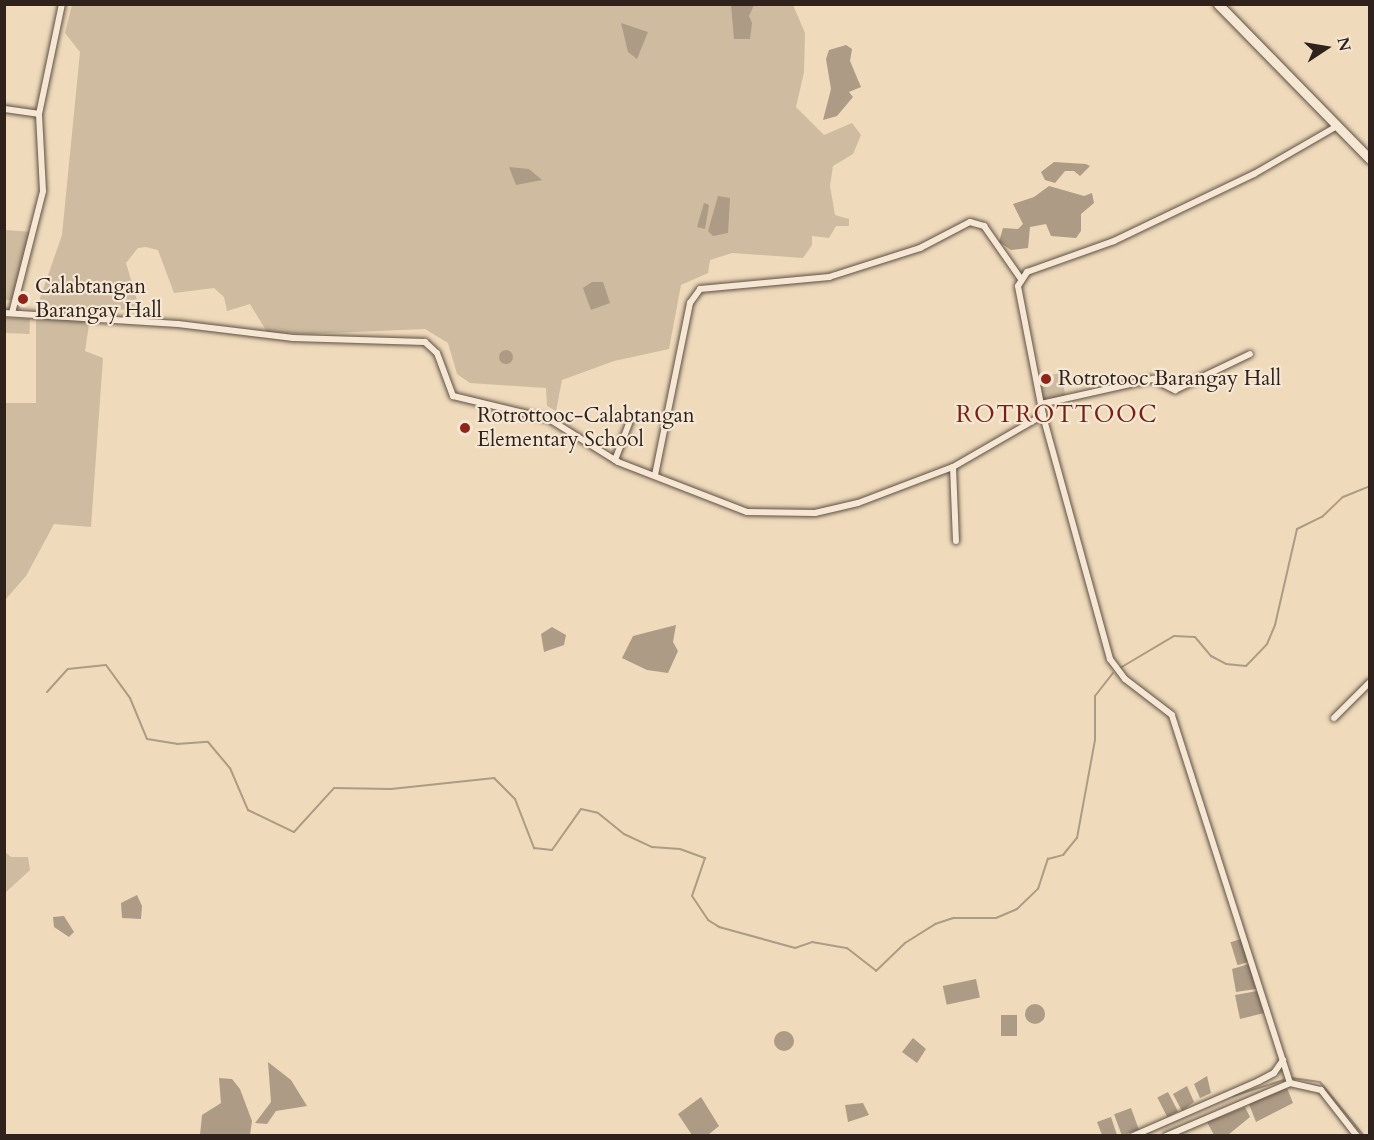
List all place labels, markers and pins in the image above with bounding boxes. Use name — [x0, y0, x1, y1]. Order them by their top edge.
place label: Calabtangan Barangay Hall — [35, 274, 162, 324]
marker: Calabtangan Barangay Hall — [16, 292, 30, 306]
place label: Rotrotooc Barangay Hall — [1058, 366, 1281, 392]
marker: Rotrotooc Barangay Hall — [1039, 372, 1053, 386]
place label: Rotrottooc-Calabtangan Elementary School — [477, 403, 695, 453]
marker: Rotrottooc-Calabtangan Elementary School — [458, 421, 472, 435]

